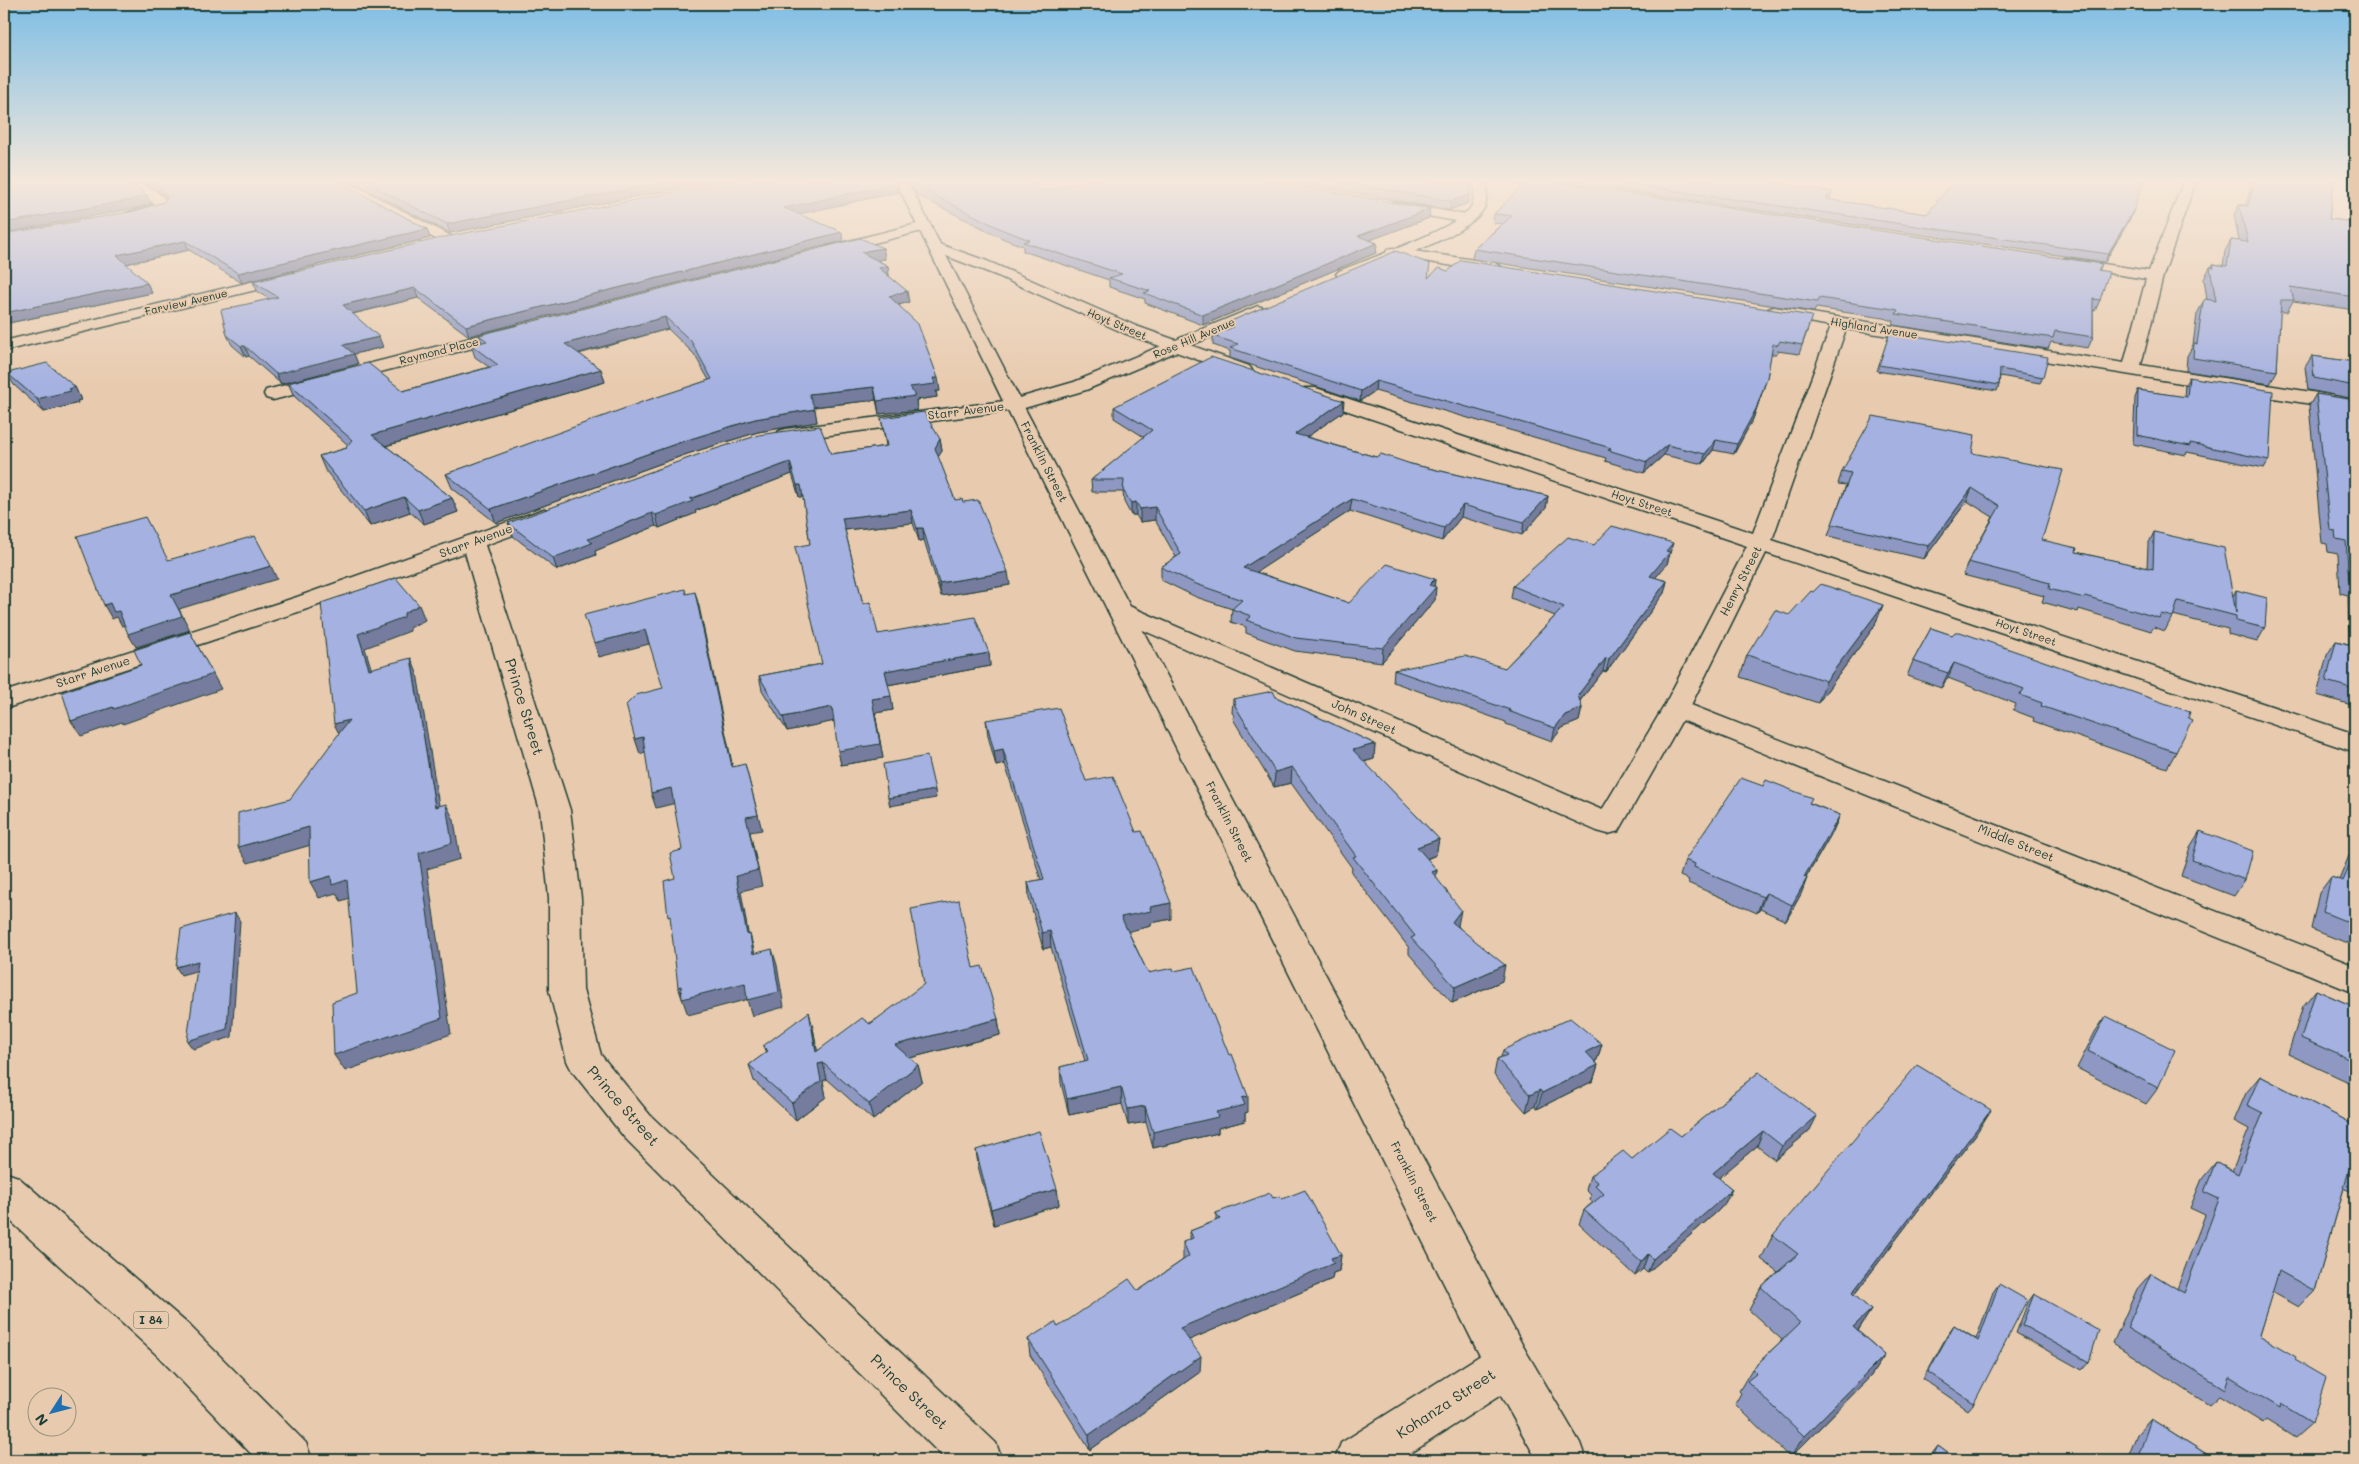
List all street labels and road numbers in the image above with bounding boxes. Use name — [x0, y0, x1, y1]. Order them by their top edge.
street label: Farview Avenue — [143, 285, 229, 318]
street label: Hoyt Street — [1085, 304, 1149, 343]
street label: Rose Hill Avenue — [1151, 313, 1237, 362]
street label: Highland Avenue — [1829, 313, 1919, 342]
street label: Raymond Place — [398, 333, 480, 368]
street label: Starr Avenue — [927, 397, 1005, 423]
street label: Franklin Street — [1018, 418, 1072, 505]
street label: Hoyt Street — [1610, 486, 1675, 520]
street label: Starr Avenue — [437, 519, 515, 561]
street label: Henry Street — [1716, 543, 1765, 618]
street label: Hoyt Street — [1994, 614, 2059, 649]
street label: Starr Avenue — [54, 652, 132, 691]
street label: Prince Street — [501, 656, 549, 758]
street label: John Street — [1330, 695, 1399, 737]
street label: Franklin Street — [1203, 778, 1257, 865]
street label: Middle Street — [1976, 819, 2057, 865]
street label: Prince Street — [583, 1061, 664, 1150]
street label: Franklin Street — [1388, 1138, 1442, 1225]
road number: I 84 — [134, 1312, 168, 1328]
street label: Prince Street — [867, 1349, 953, 1433]
street label: Kohanza Street — [1392, 1364, 1499, 1443]

